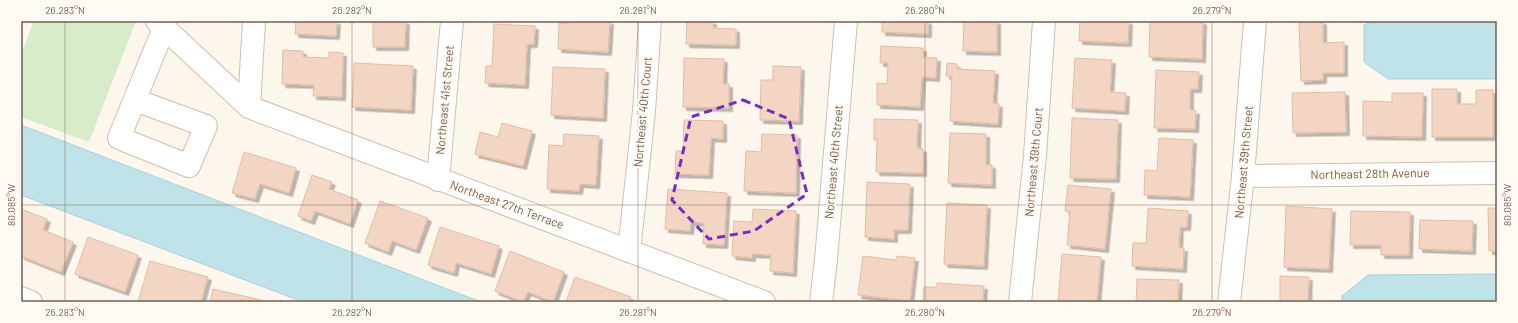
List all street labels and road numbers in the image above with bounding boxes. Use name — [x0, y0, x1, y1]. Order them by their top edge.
street label: Northeast 41st Street — [432, 45, 456, 155]
street label: Northeast 40th Court — [630, 56, 654, 168]
street label: Northeast 40th Street — [821, 104, 845, 219]
street label: Northeast 39th Street — [1231, 105, 1255, 219]
street label: Northeast 39th Court — [1021, 107, 1045, 217]
street label: Northeast 28th Avenue — [1310, 165, 1430, 181]
street label: Northeast 27th Terrace — [449, 177, 566, 231]

